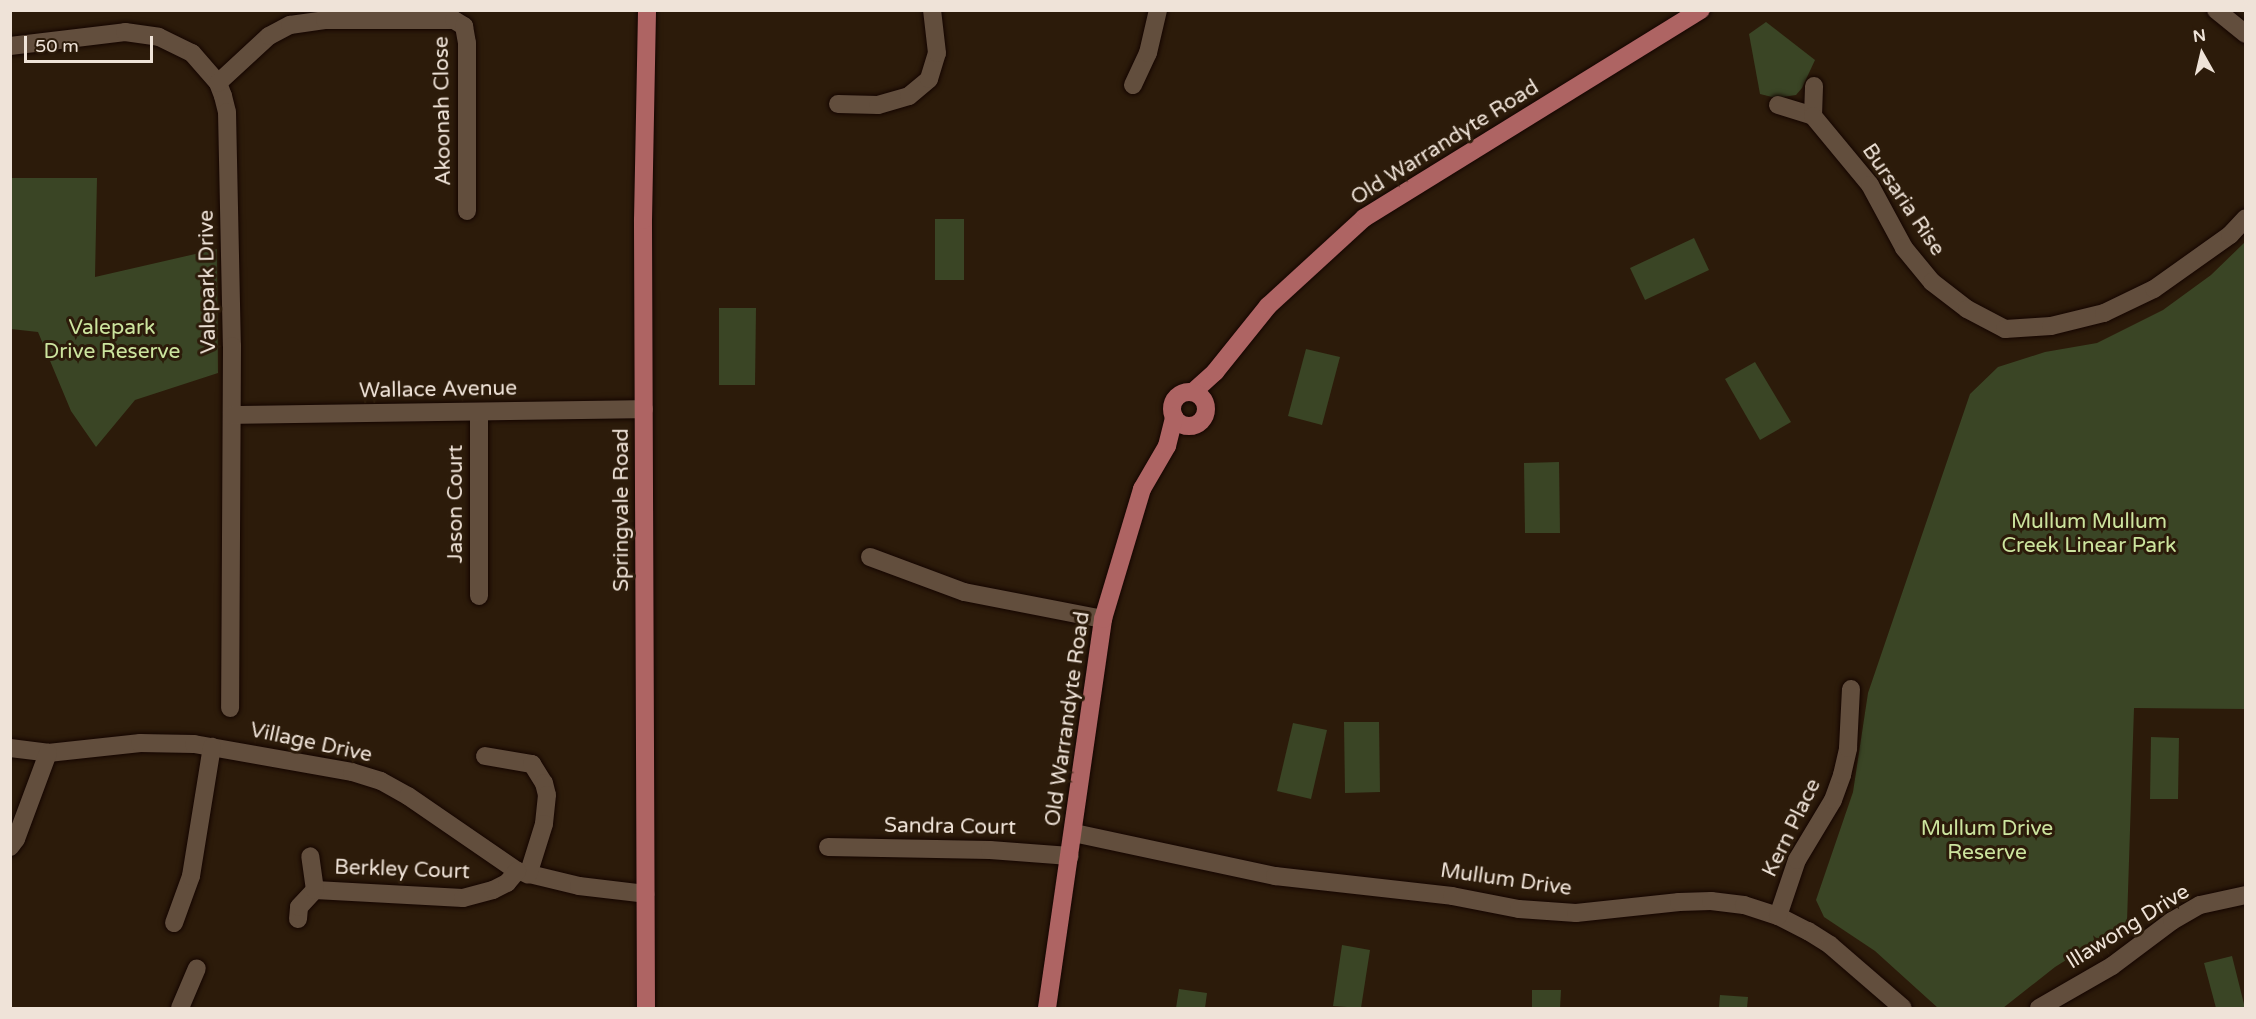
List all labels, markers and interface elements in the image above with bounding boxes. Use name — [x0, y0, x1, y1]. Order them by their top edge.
scale bar — [27, 24, 156, 62]
north arrow — [2172, 24, 2232, 84]
text: N — [2192, 25, 2207, 47]
text: 50 m — [35, 35, 79, 57]
street label: Akoonah Close — [429, 36, 457, 186]
street label: Old Warrandyte Road — [1346, 75, 1544, 211]
street label: Bursaria Rise — [1856, 139, 1950, 261]
street label: Valepark Drive — [194, 210, 222, 354]
park label: Valepark Drive Reserve — [44, 315, 180, 365]
street label: Wallace Avenue — [359, 376, 517, 404]
street label: Springvale Road — [609, 428, 635, 592]
street label: Jason Court — [443, 445, 469, 563]
park label: Mullum Mullum Creek Linear Park — [2001, 509, 2177, 559]
street label: Old Warrandyte Road — [1040, 610, 1096, 828]
street label: Village Drive — [248, 718, 374, 768]
street label: Kern Place — [1757, 775, 1827, 881]
street label: Sandra Court — [884, 813, 1016, 841]
park label: Mullum Drive Reserve — [1921, 816, 2053, 866]
street label: Berkley Court — [334, 855, 470, 885]
street label: Mullum Drive — [1439, 858, 1573, 902]
street label: Illawong Drive — [2062, 879, 2194, 975]

